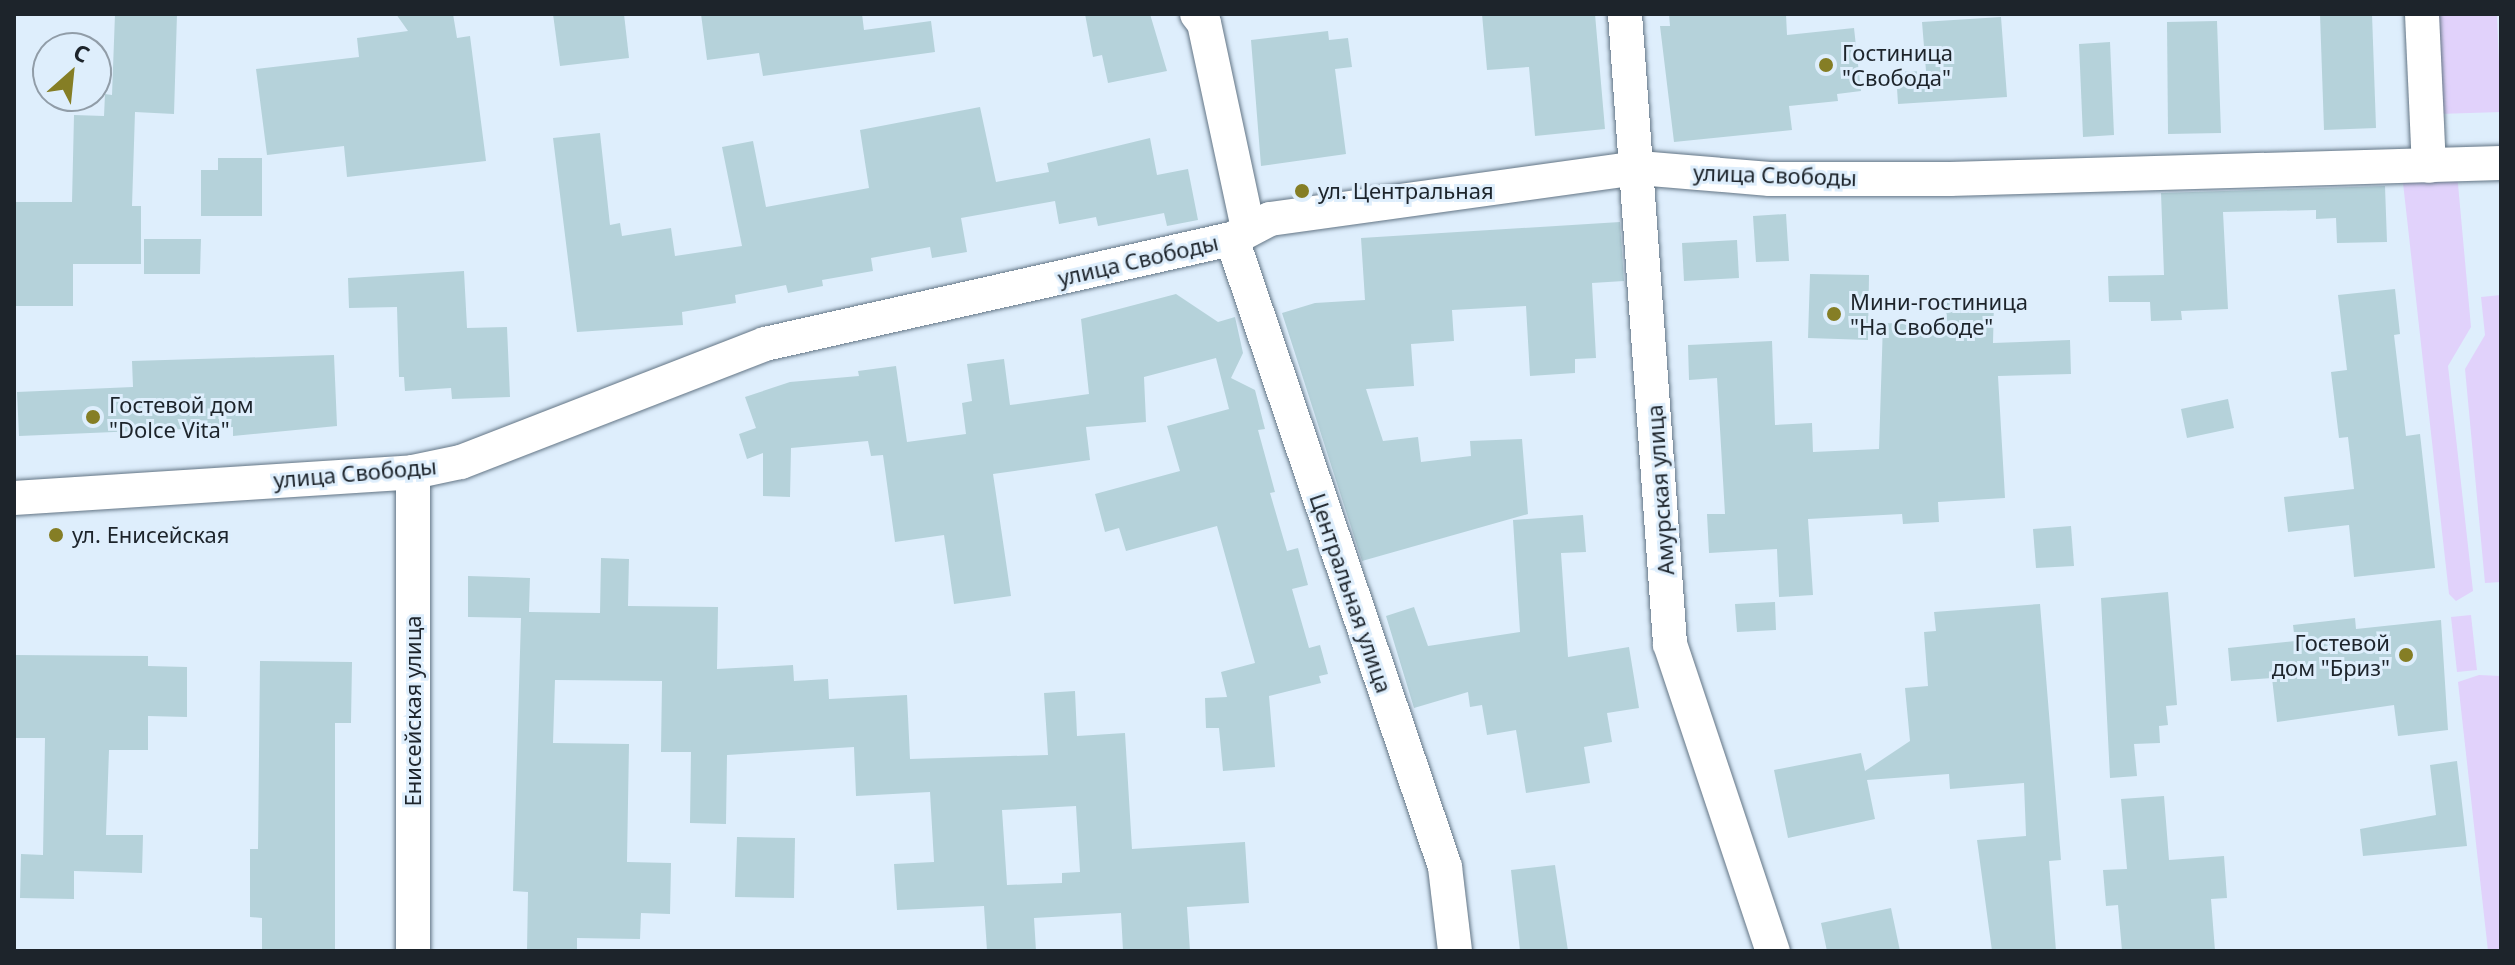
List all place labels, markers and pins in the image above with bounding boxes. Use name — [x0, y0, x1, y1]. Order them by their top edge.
place label: Гостиница "Свобода" — [1842, 39, 1953, 90]
marker: Гостиница "Свобода" — [1817, 56, 1835, 74]
place label: ул. Центральная — [1318, 178, 1494, 204]
marker: ул. Центральная — [1293, 182, 1311, 200]
place label: Мини-гостиница "На Свободе" — [1850, 288, 2028, 340]
marker: Мини-гостиница "На Свободе" — [1825, 305, 1843, 323]
place label: Гостевой дом "Dolce Vita" — [109, 391, 254, 442]
marker: Гостевой дом "Dolce Vita" — [84, 408, 102, 426]
place label: ул. Енисейская — [72, 522, 229, 548]
marker: ул. Енисейская — [47, 526, 65, 544]
place label: Гостевой дом "Бриз" — [2272, 629, 2390, 680]
marker: Гостевой дом "Бриз" — [2397, 646, 2415, 664]

